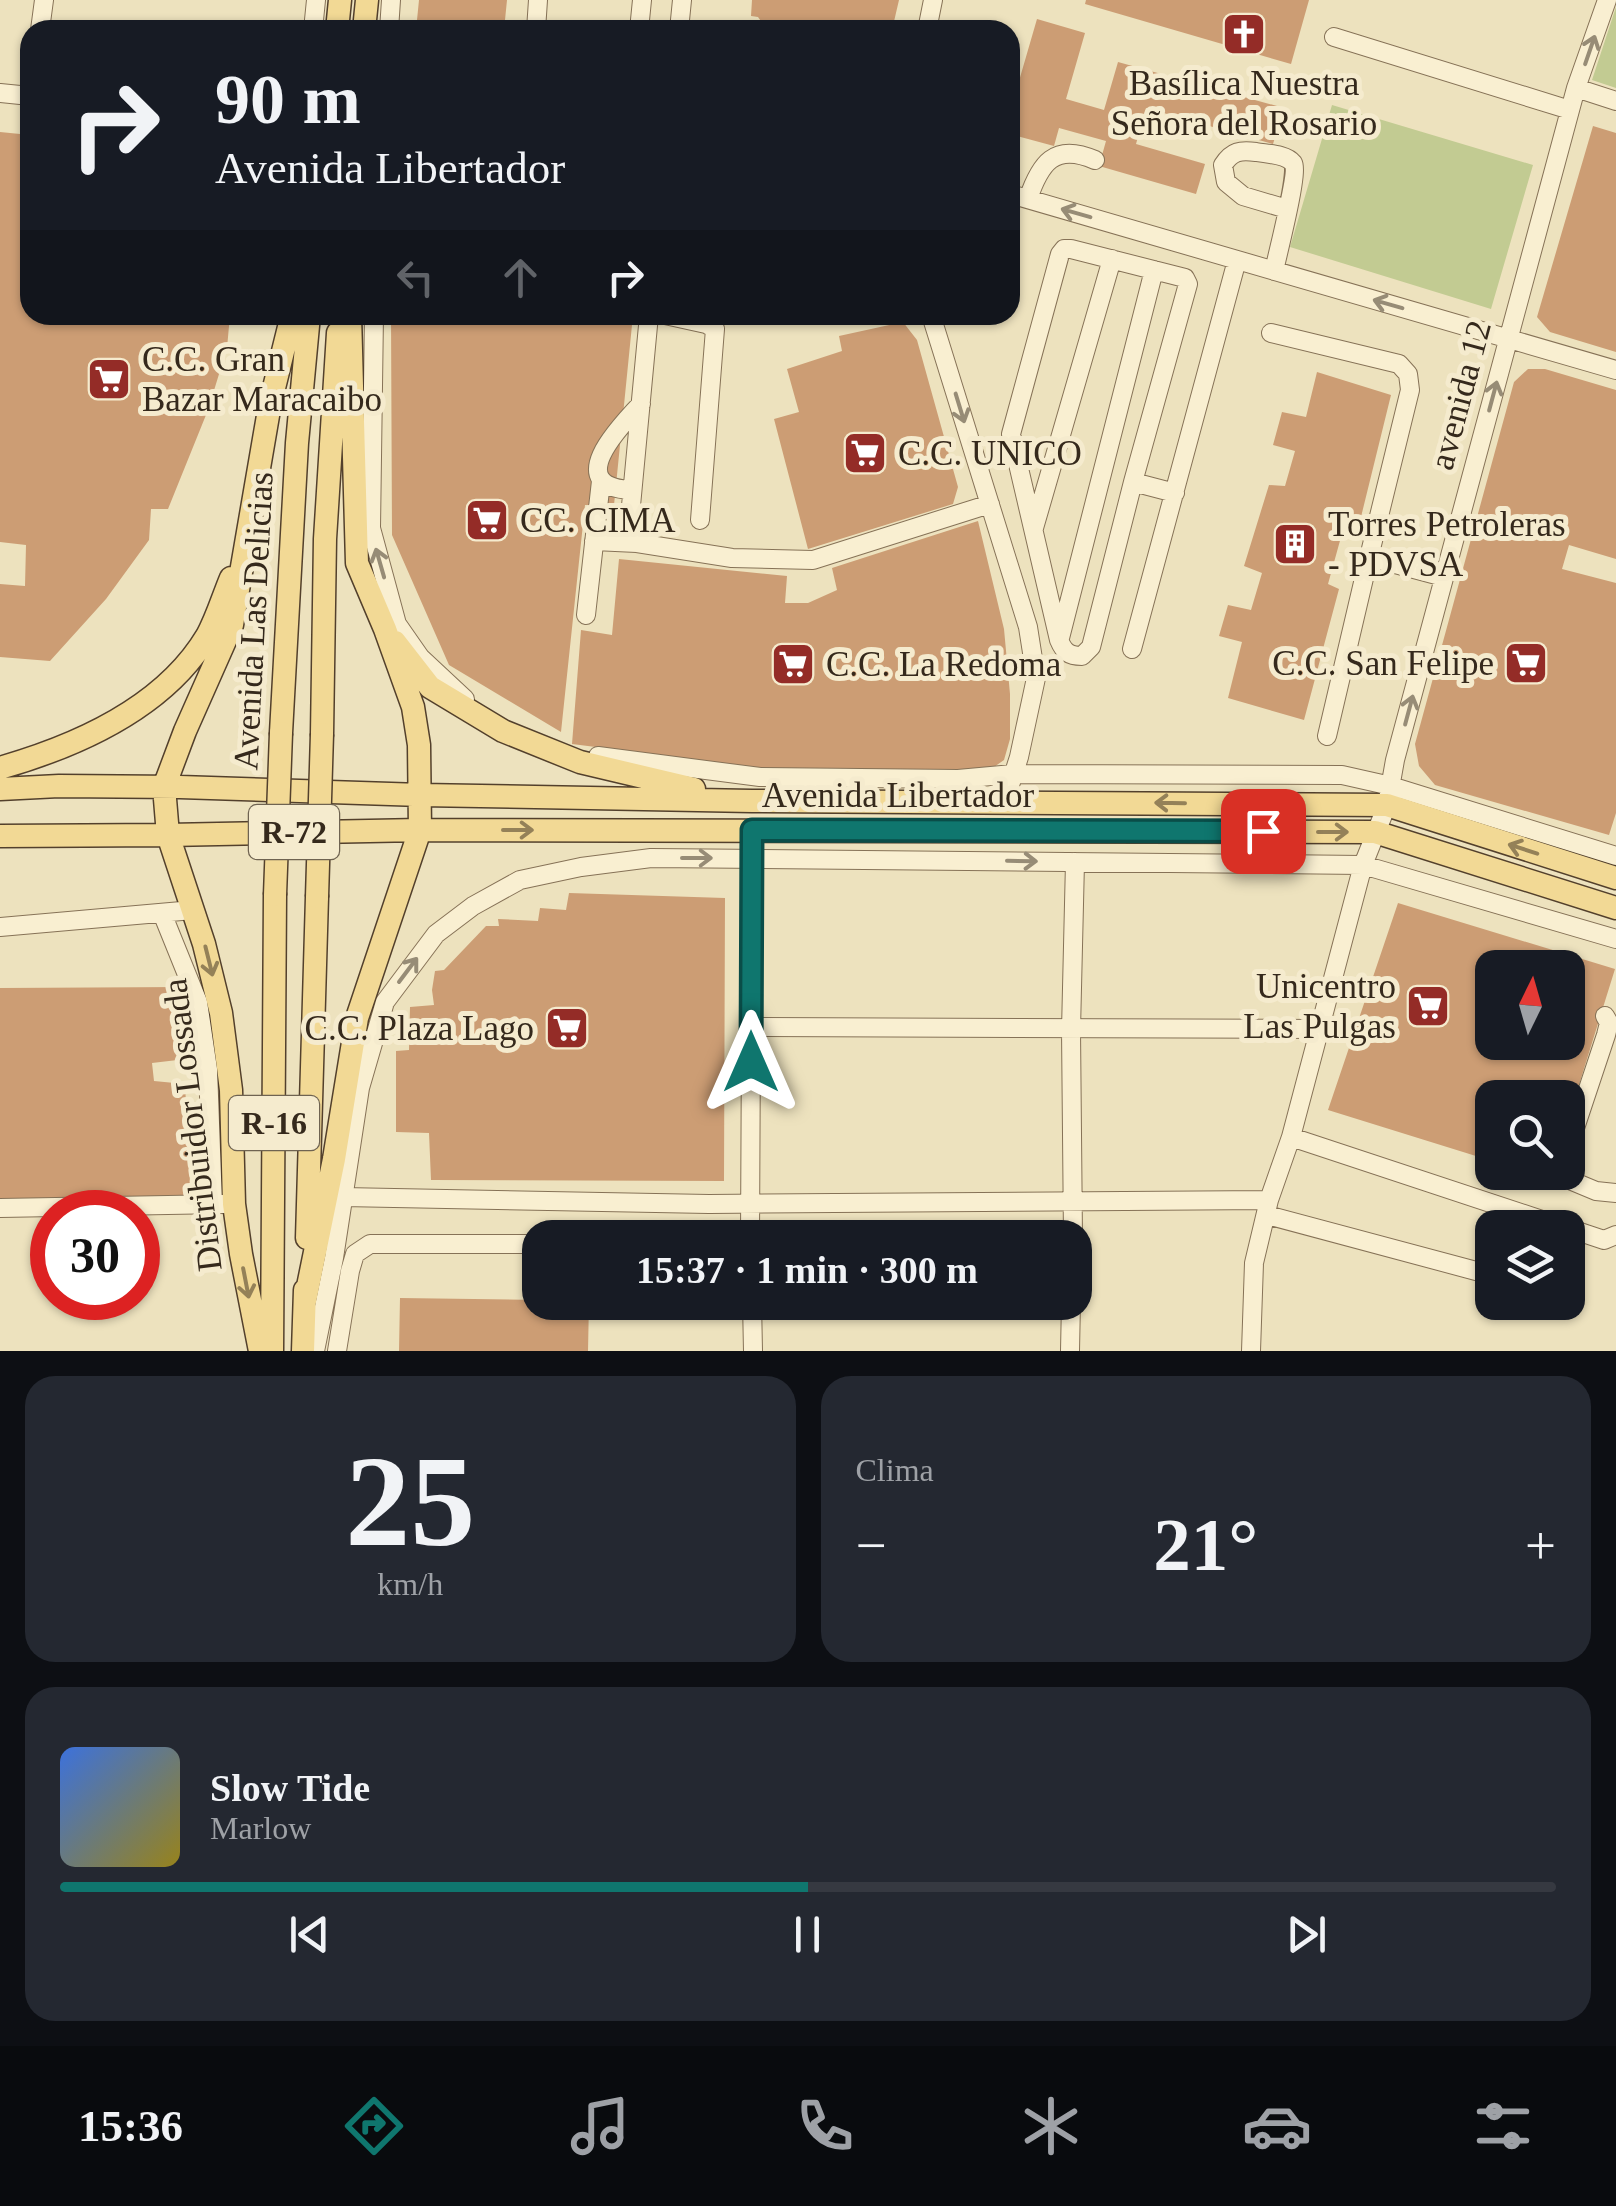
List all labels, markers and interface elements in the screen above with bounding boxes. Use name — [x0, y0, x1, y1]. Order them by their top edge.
church icon: Basílica Nuestra Señora del Rosario — [1221, 11, 1267, 57]
one-way arrow — [1582, 34, 1600, 66]
icon: right — [50, 60, 180, 190]
text: 90 m — [215, 61, 361, 138]
place label: Basílica Nuestra Señora del Rosario — [1111, 64, 1377, 143]
text: Avenida Libertador — [215, 143, 565, 193]
one-way arrow — [1061, 203, 1092, 222]
icon: left — [388, 250, 443, 305]
icon: ahead — [493, 250, 548, 305]
icon: right — [598, 250, 653, 305]
one-way arrow — [1373, 294, 1404, 312]
street label: avenida 12 — [1422, 316, 1499, 474]
place label: C.C. Gran Bazar Maracaibo — [142, 340, 382, 419]
supermarket icon: C.C. Gran Bazar Maracaibo — [86, 356, 132, 402]
one-way arrow — [1485, 381, 1503, 413]
one-way arrow — [952, 392, 970, 423]
supermarket icon: C.C. UNICO — [842, 430, 888, 476]
place label: C.C. UNICO — [898, 434, 1082, 473]
street label: Avenida Las Delicias — [226, 471, 281, 771]
supermarket icon: CC. CIMA — [464, 497, 510, 543]
place label: CC. CIMA — [520, 501, 676, 540]
place label: Torres Petroleras - PDVSA — [1328, 505, 1566, 584]
building icon: Torres Petroleras - PDVSA — [1272, 521, 1318, 567]
one-way arrow — [370, 548, 388, 579]
supermarket icon: C.C. San Felipe — [1503, 640, 1549, 686]
supermarket icon: C.C. La Redoma — [770, 641, 816, 687]
place label: C.C. San Felipe — [1272, 644, 1494, 683]
place label: C.C. La Redoma — [826, 645, 1062, 684]
one-way arrow — [1400, 695, 1419, 726]
street label: Avenida Libertador — [762, 776, 1035, 815]
pin — [1221, 789, 1306, 874]
one-way arrow — [1154, 794, 1186, 812]
icon: arrive — [1236, 804, 1291, 859]
road number: R-72 — [249, 805, 339, 859]
one-way arrow — [500, 820, 533, 840]
one-way arrow — [1316, 822, 1348, 841]
one-way arrow — [1508, 838, 1539, 856]
one-way arrow — [680, 848, 713, 868]
one-way arrow — [1006, 852, 1038, 870]
one-way arrow — [200, 945, 219, 976]
north arrow — [1475, 950, 1585, 1060]
map controls — [1475, 950, 1585, 1320]
one-way arrow — [398, 957, 419, 984]
place label: Unicentro Las Pulgas — [1243, 967, 1396, 1046]
street label: Distribuidor Lossada — [155, 976, 230, 1273]
supermarket icon: Unicentro Las Pulgas — [1405, 983, 1451, 1029]
supermarket icon: C.C. Plaza Lago — [544, 1005, 590, 1051]
place label: C.C. Plaza Lago — [305, 1009, 534, 1048]
position arrow — [699, 1010, 803, 1114]
button: search — [1475, 1080, 1585, 1190]
road number: R-16 — [229, 1096, 319, 1150]
speed limit sign: 30 — [30, 1190, 160, 1320]
button: layers — [1475, 1210, 1585, 1320]
text: 15:37 · 1 min · 300 m — [636, 1249, 978, 1291]
one-way arrow — [238, 1266, 257, 1298]
text: 25 — [345, 1429, 475, 1573]
text: Clima — [856, 1452, 934, 1488]
text: 21° — [1153, 1503, 1258, 1586]
text: − — [856, 1515, 887, 1576]
text: + — [1525, 1515, 1556, 1576]
text: km/h — [377, 1566, 443, 1602]
text: Slow Tide — [210, 1767, 370, 1809]
text: Marlow — [210, 1810, 311, 1846]
icon: previous — [282, 1907, 337, 1962]
icon: pause — [780, 1907, 835, 1962]
icon: next — [1279, 1907, 1334, 1962]
icon: directions — [339, 2091, 409, 2161]
icon: music — [565, 2091, 635, 2161]
icon: phone — [790, 2091, 860, 2161]
icon: climate — [1016, 2091, 1086, 2161]
icon: car — [1242, 2091, 1312, 2161]
icon: filters — [1468, 2091, 1538, 2161]
text: 15:36 — [78, 2101, 183, 2151]

